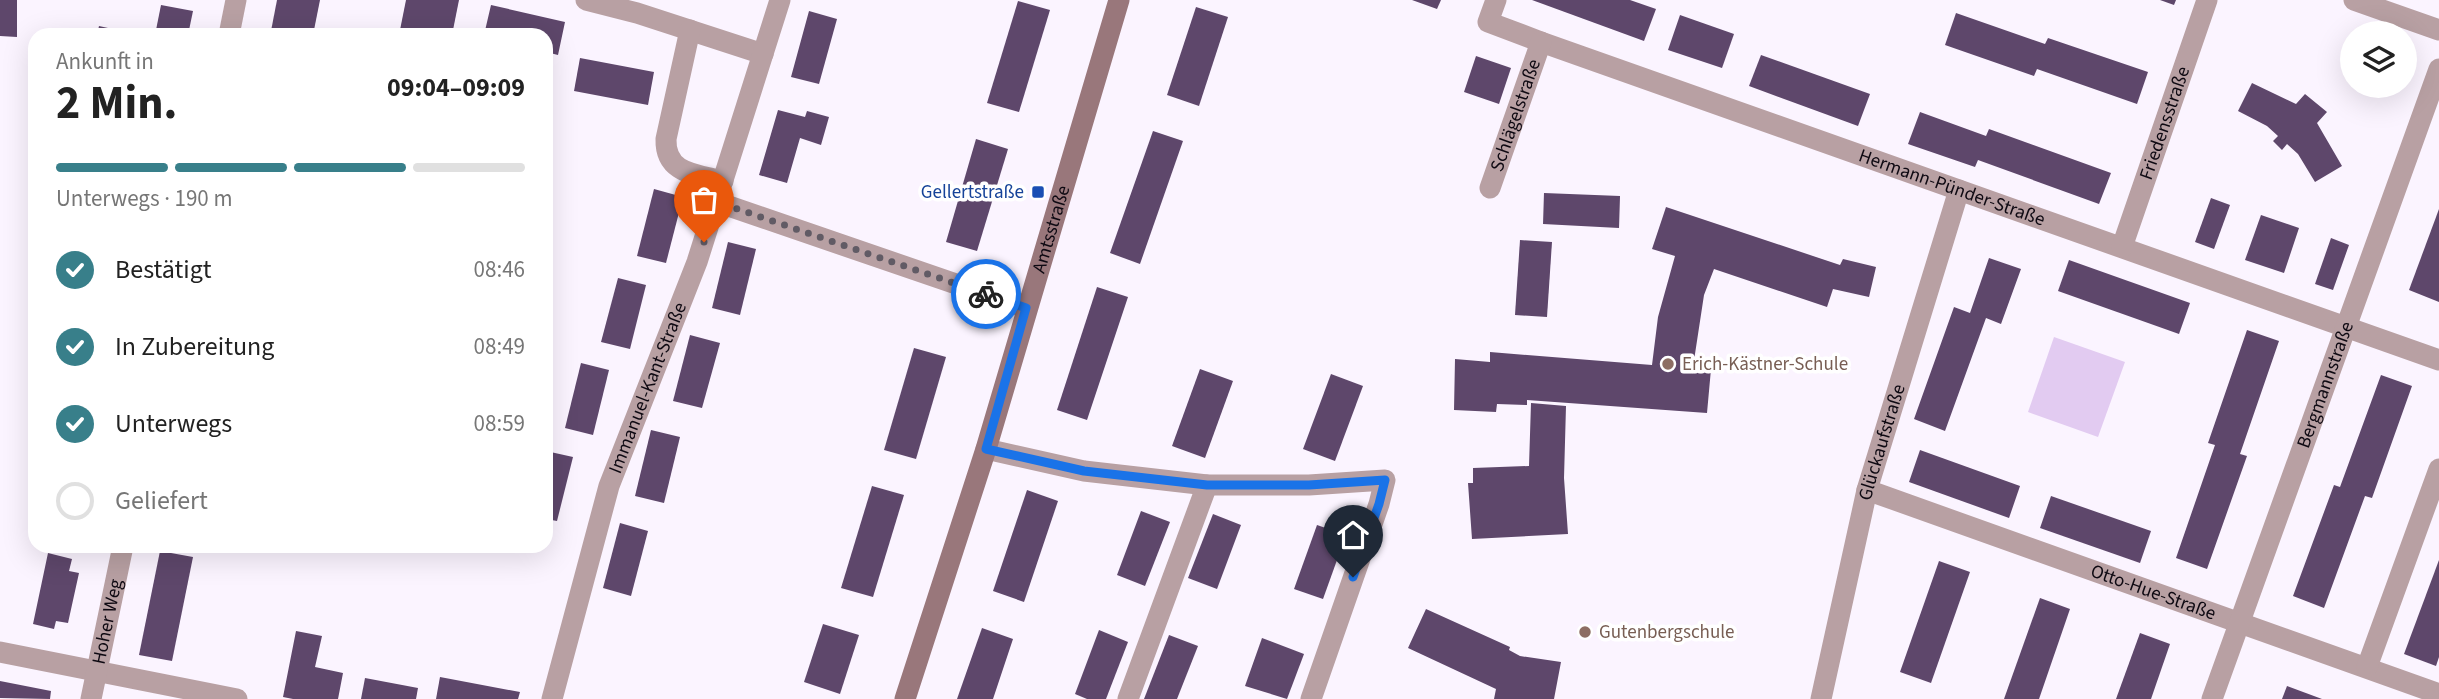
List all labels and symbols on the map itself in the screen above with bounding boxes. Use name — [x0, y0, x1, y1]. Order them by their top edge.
street label: Schlägelstraße — [1483, 55, 1547, 175]
street label: Friedensstraße — [2133, 63, 2197, 183]
street label: Hermann-Pünder-Straße — [1855, 142, 2049, 233]
pin — [674, 170, 734, 242]
place label: Gellertstraße — [921, 179, 1024, 206]
street label: Amtsstraße — [1025, 182, 1077, 276]
marker: Gellertstraße — [1030, 184, 1046, 200]
courier — [951, 259, 1021, 329]
street label: Immanuel-Kant-Straße — [602, 298, 693, 477]
street label: Bergmannstraße — [2290, 318, 2360, 452]
place label: Erich-Kästner-Schule — [1682, 351, 1848, 378]
marker: Erich-Kästner-Schule — [1660, 356, 1676, 372]
street label: Glückaufstraße — [1852, 381, 1912, 503]
pin — [1323, 505, 1383, 577]
street label: Otto-Hue-Straße — [2087, 557, 2220, 627]
street label: Hoher Weg — [85, 576, 129, 667]
place label: Gutenbergschule — [1599, 619, 1735, 646]
marker: Gutenbergschule — [1577, 624, 1593, 640]

